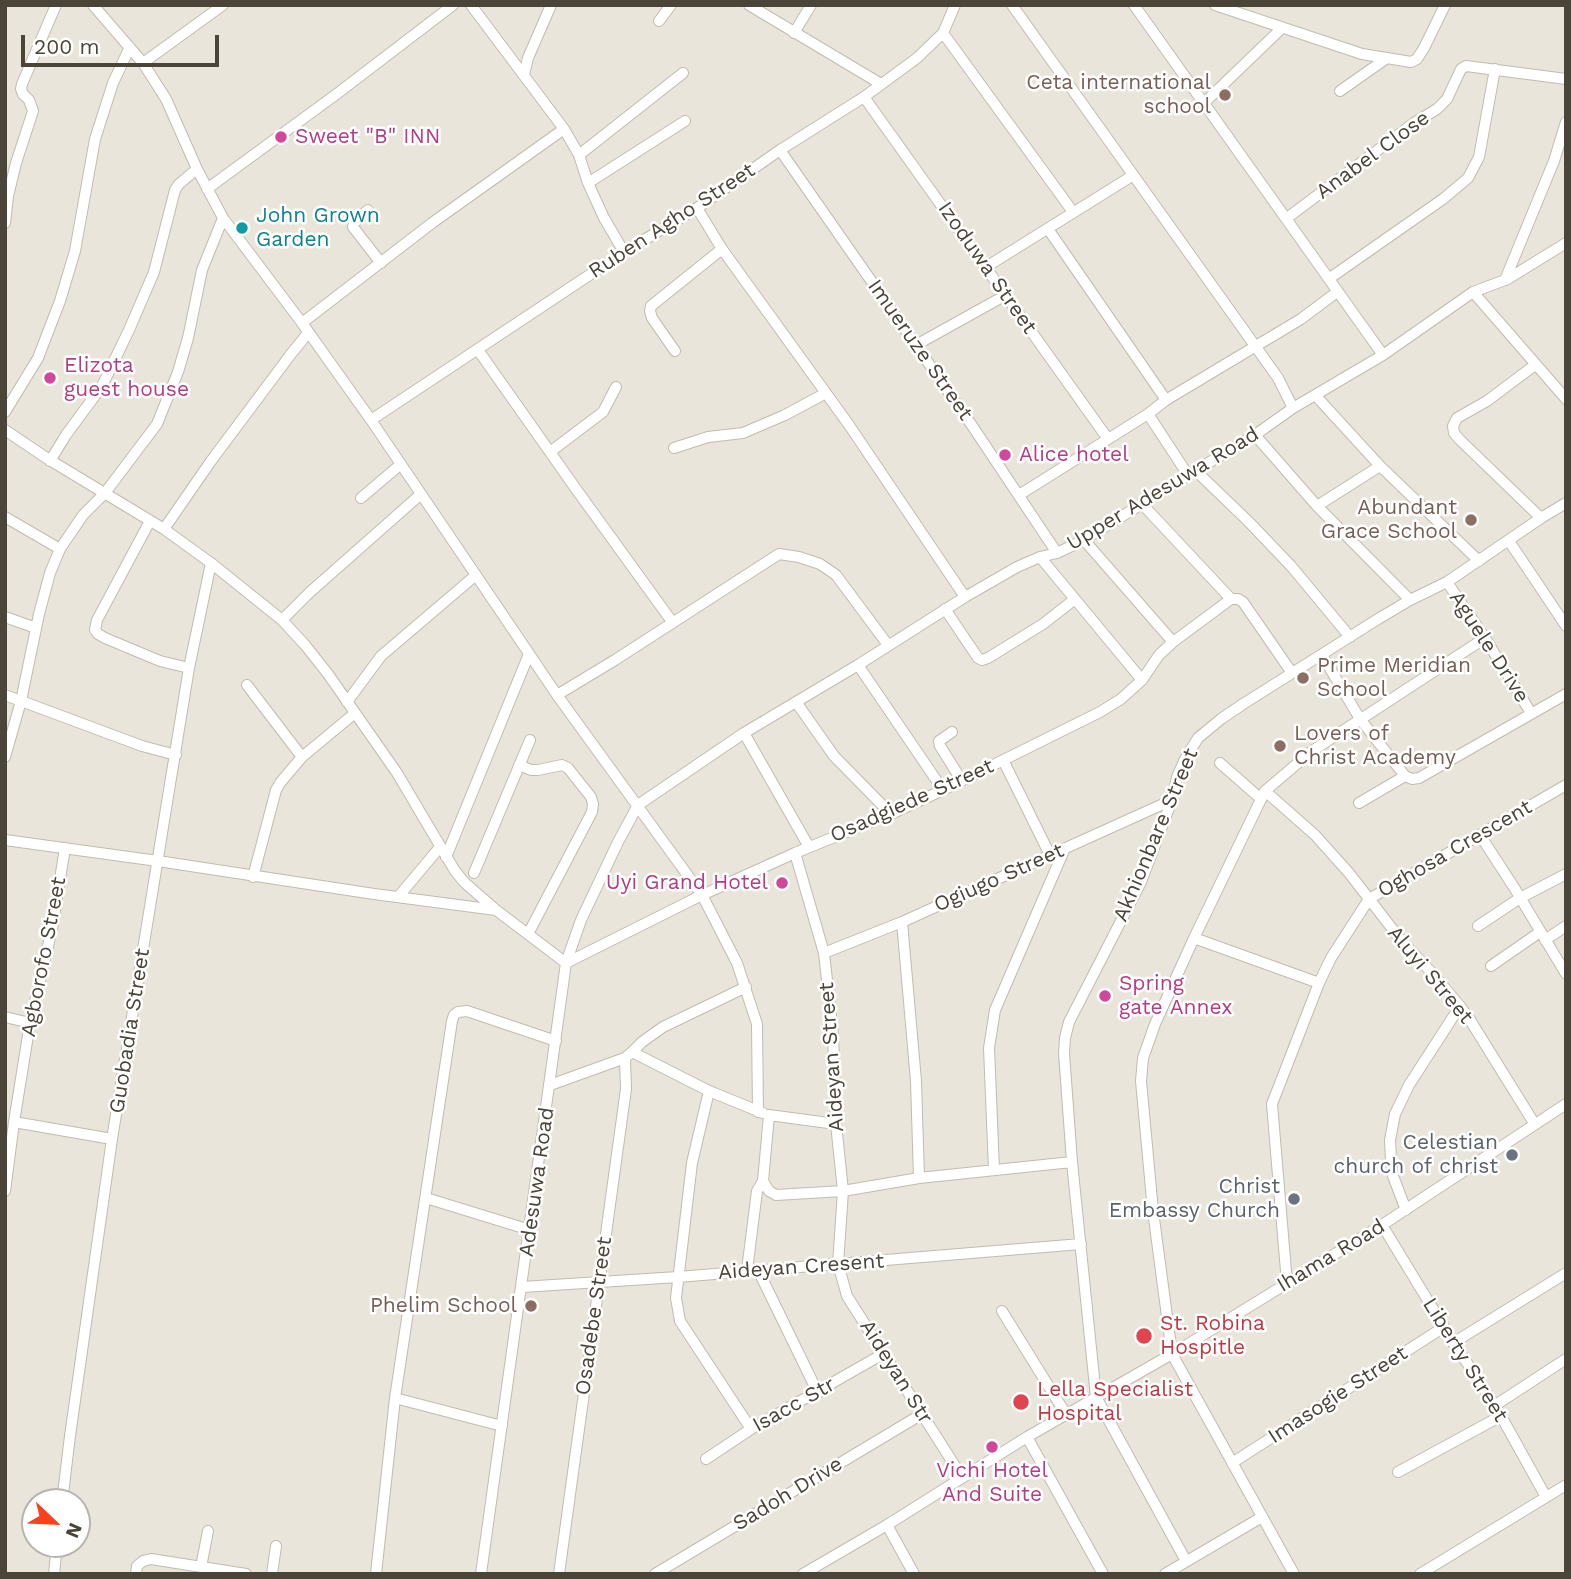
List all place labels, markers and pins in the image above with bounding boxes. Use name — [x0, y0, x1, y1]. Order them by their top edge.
place label: Ceta international school — [1026, 70, 1211, 120]
marker: Ceta international school — [1217, 87, 1233, 103]
place label: Sweet "B" INN — [295, 124, 440, 150]
marker: Sweet "B" INN — [273, 129, 289, 145]
place label: John Grown Garden — [256, 203, 380, 253]
marker: John Grown Garden — [234, 220, 250, 236]
place label: Elizota guest house — [64, 353, 189, 403]
marker: Elizota guest house — [42, 370, 58, 386]
place label: Alice hotel — [1019, 442, 1129, 468]
marker: Alice hotel — [997, 447, 1013, 463]
place label: Abundant Grace School — [1321, 495, 1457, 545]
marker: Abundant Grace School — [1463, 512, 1479, 528]
place label: Prime Meridian School — [1317, 653, 1471, 703]
marker: Prime Meridian School — [1295, 670, 1311, 686]
place label: Lovers of Christ Academy — [1294, 721, 1456, 771]
marker: Lovers of Christ Academy — [1272, 738, 1288, 754]
place label: Uyi Grand Hotel — [606, 870, 768, 896]
marker: Uyi Grand Hotel — [774, 875, 790, 891]
place label: Spring gate Annex — [1119, 971, 1232, 1021]
marker: Spring gate Annex — [1097, 988, 1113, 1004]
place label: Celestian church of christ — [1334, 1130, 1498, 1180]
marker: Celestian church of christ — [1504, 1147, 1520, 1163]
place label: Christ Embassy Church — [1109, 1174, 1280, 1224]
marker: Christ Embassy Church — [1286, 1191, 1302, 1207]
place label: Phelim School — [370, 1293, 517, 1319]
marker: Phelim School — [523, 1298, 539, 1314]
place label: St. Robina Hospitle — [1160, 1311, 1265, 1361]
marker: St. Robina Hospitle — [1134, 1326, 1154, 1346]
place label: Lella Specialist Hospital — [1037, 1377, 1193, 1427]
marker: Lella Specialist Hospital — [1011, 1392, 1031, 1412]
marker: Vichi Hotel And Suite — [984, 1439, 1000, 1455]
place label: Vichi Hotel And Suite — [936, 1458, 1048, 1508]

